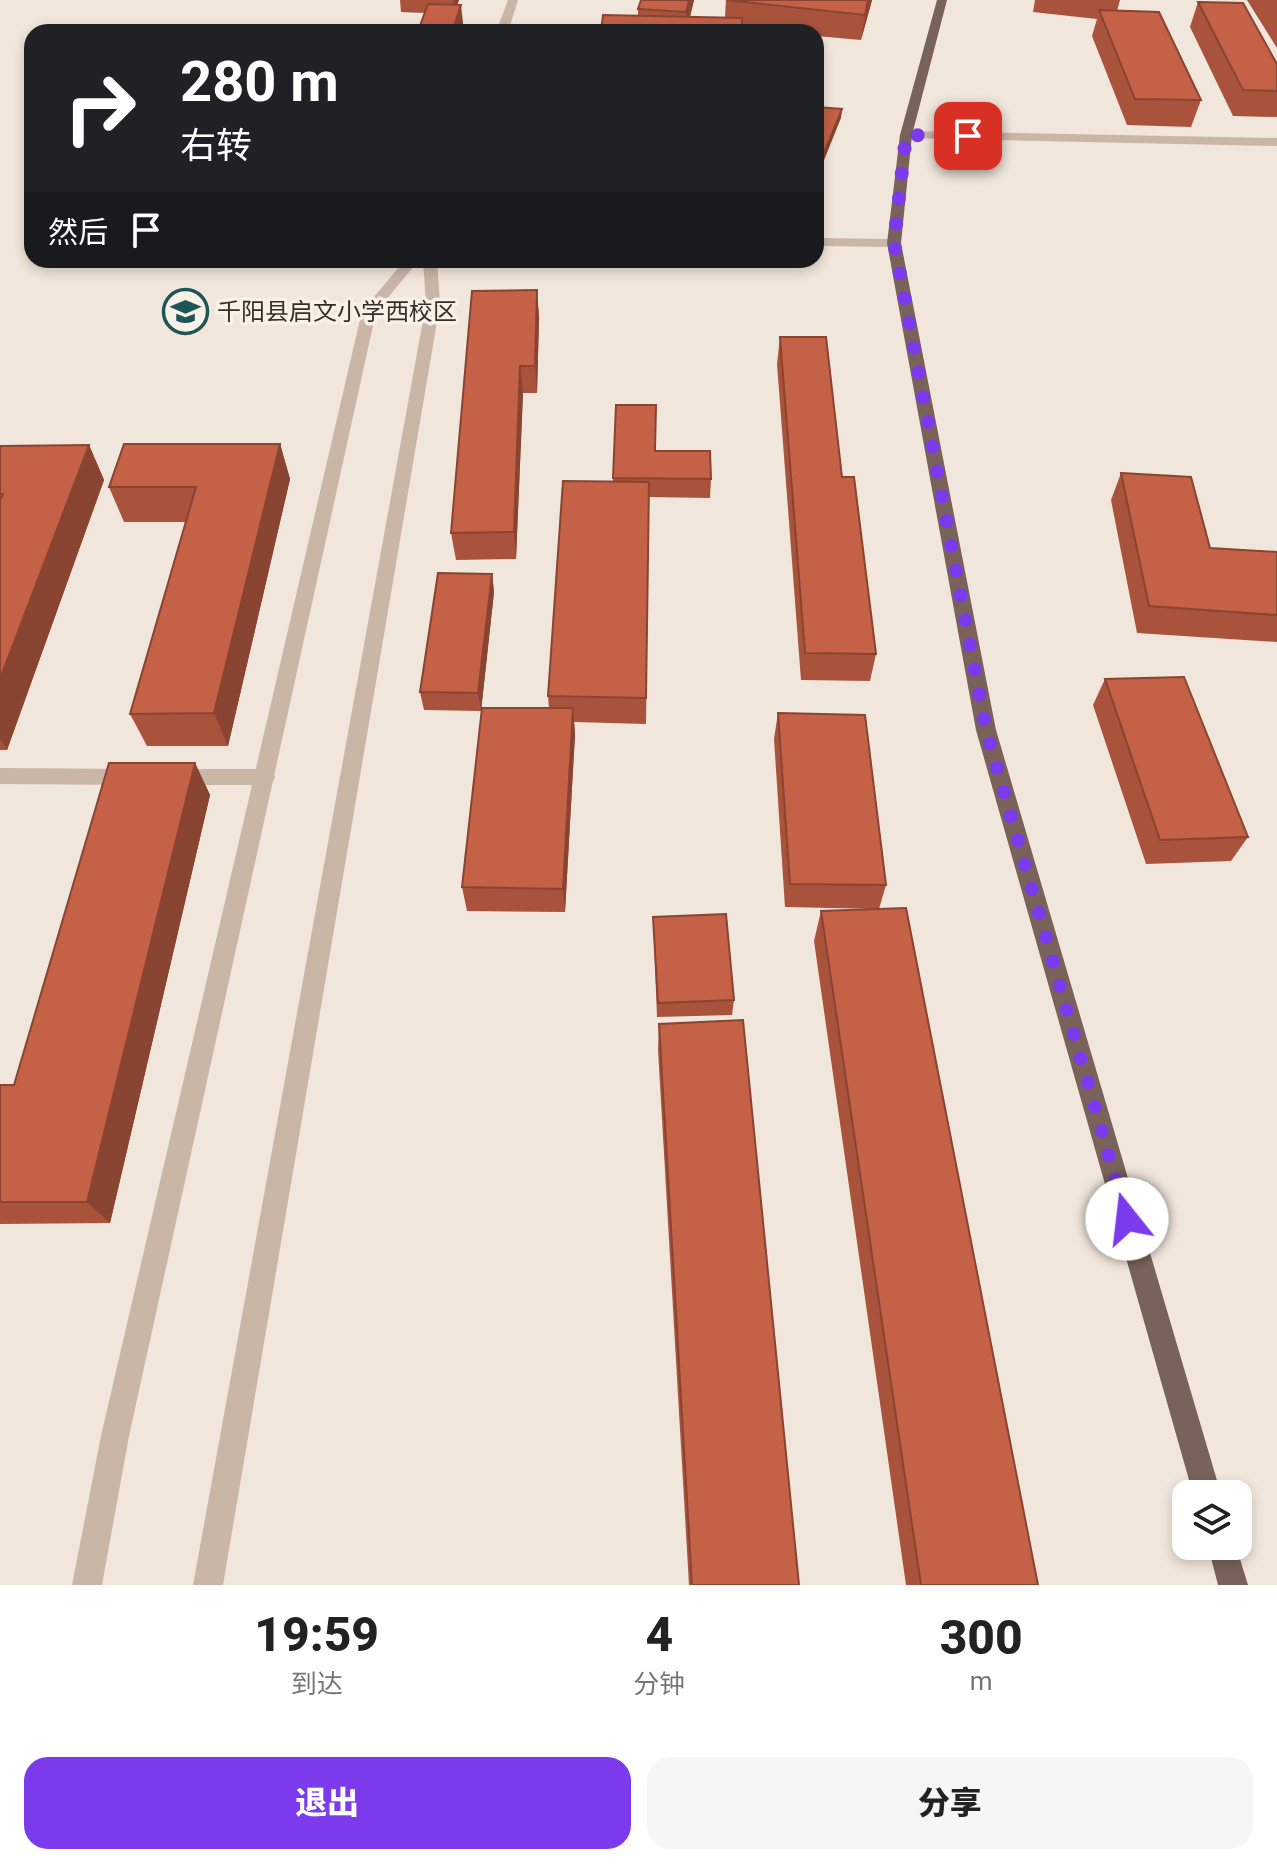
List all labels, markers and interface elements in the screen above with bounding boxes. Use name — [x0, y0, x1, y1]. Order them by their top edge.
text: 280 m — [180, 49, 339, 115]
icon: right — [48, 56, 152, 160]
pin — [934, 102, 1002, 170]
icon: arrive — [946, 114, 990, 158]
text: 右转 — [180, 125, 252, 167]
icon: arrive — [124, 208, 168, 252]
text: 然后 — [48, 215, 108, 250]
school or university icon: 千阳县启文小学西校区 — [162, 288, 210, 336]
place label: 千阳县启文小学西校区 — [217, 298, 457, 326]
position arrow — [1085, 1177, 1169, 1261]
map controls — [1172, 1480, 1252, 1560]
button: layers — [1172, 1480, 1252, 1560]
text: 19:59 — [254, 1606, 379, 1663]
text: 4 — [645, 1606, 673, 1663]
text: 300 — [940, 1609, 1023, 1666]
text: m — [970, 1666, 993, 1696]
text: 到达 — [291, 1669, 343, 1699]
text: 分钟 — [633, 1669, 685, 1699]
button: 退出 — [24, 1757, 631, 1849]
button: 分享 — [647, 1757, 1253, 1849]

